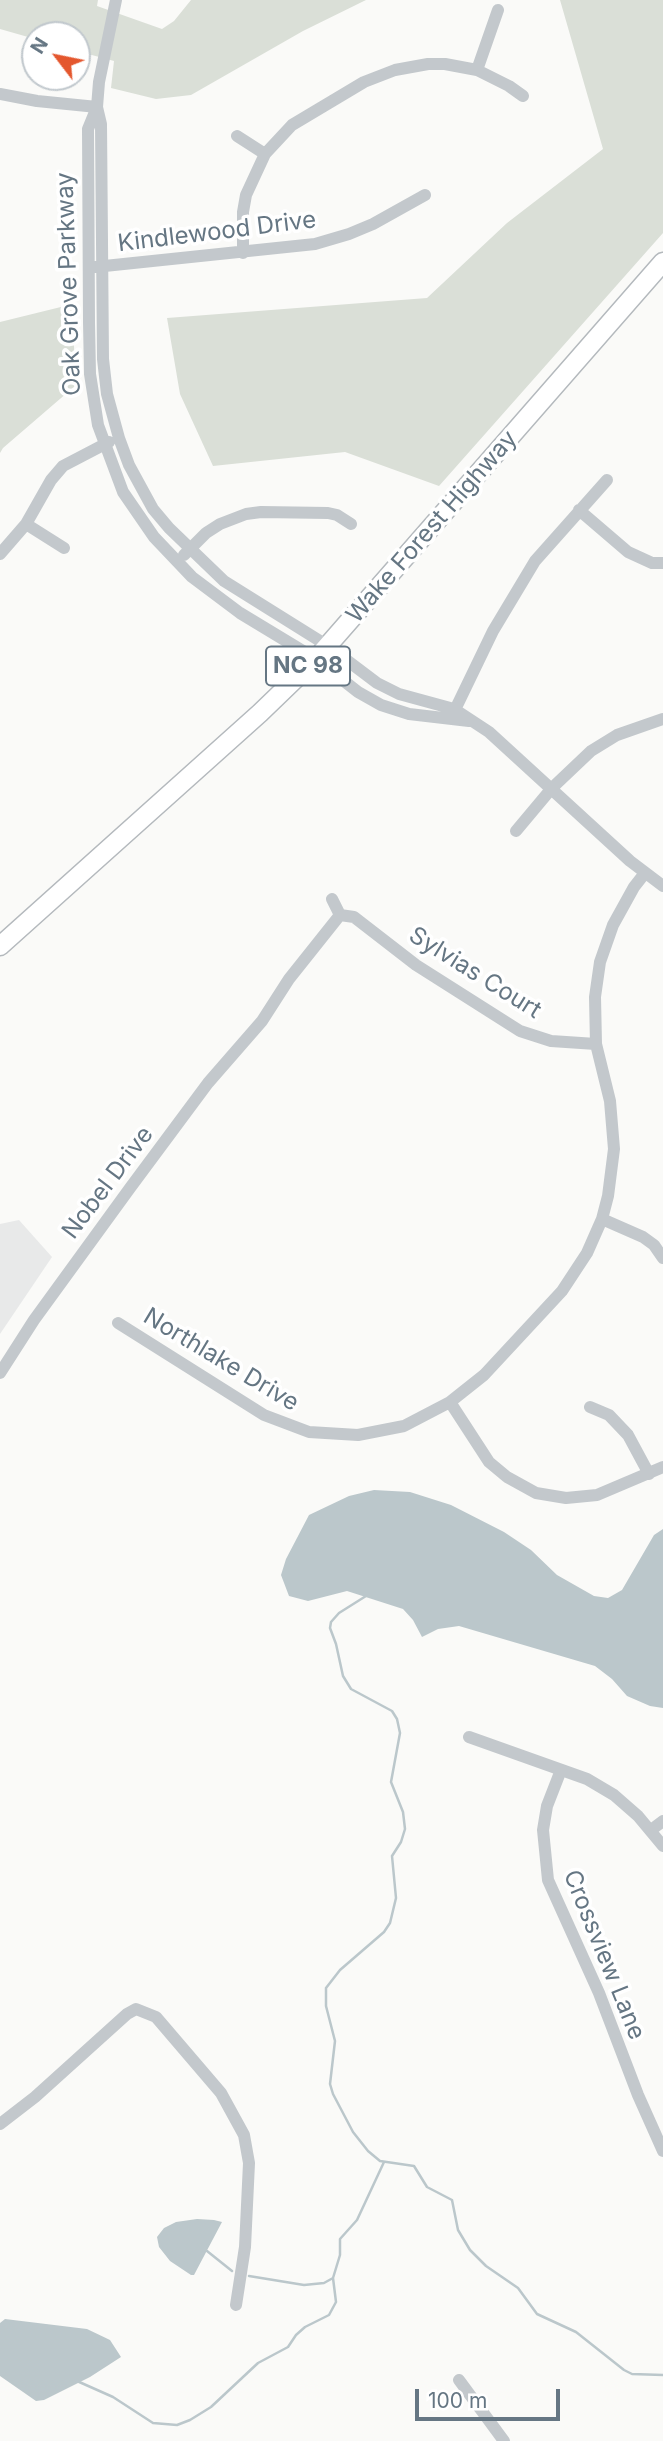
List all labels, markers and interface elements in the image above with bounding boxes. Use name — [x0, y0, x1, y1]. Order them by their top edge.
north arrow — [21, 21, 91, 91]
text: N — [26, 33, 53, 58]
street label: Oak Grove Parkway — [51, 172, 87, 396]
street label: Kindlewood Drive — [116, 206, 318, 258]
street label: Wake Forest Highway — [341, 425, 523, 629]
road number: NC 98 — [266, 646, 350, 686]
street label: Sylvias Court — [404, 921, 546, 1025]
street label: Nobel Drive — [56, 1121, 160, 1245]
street label: Northlake Drive — [138, 1302, 304, 1418]
street label: Crossview Lane — [557, 1866, 651, 2044]
scale bar — [418, 2374, 563, 2418]
text: 100 m — [428, 2388, 487, 2413]

